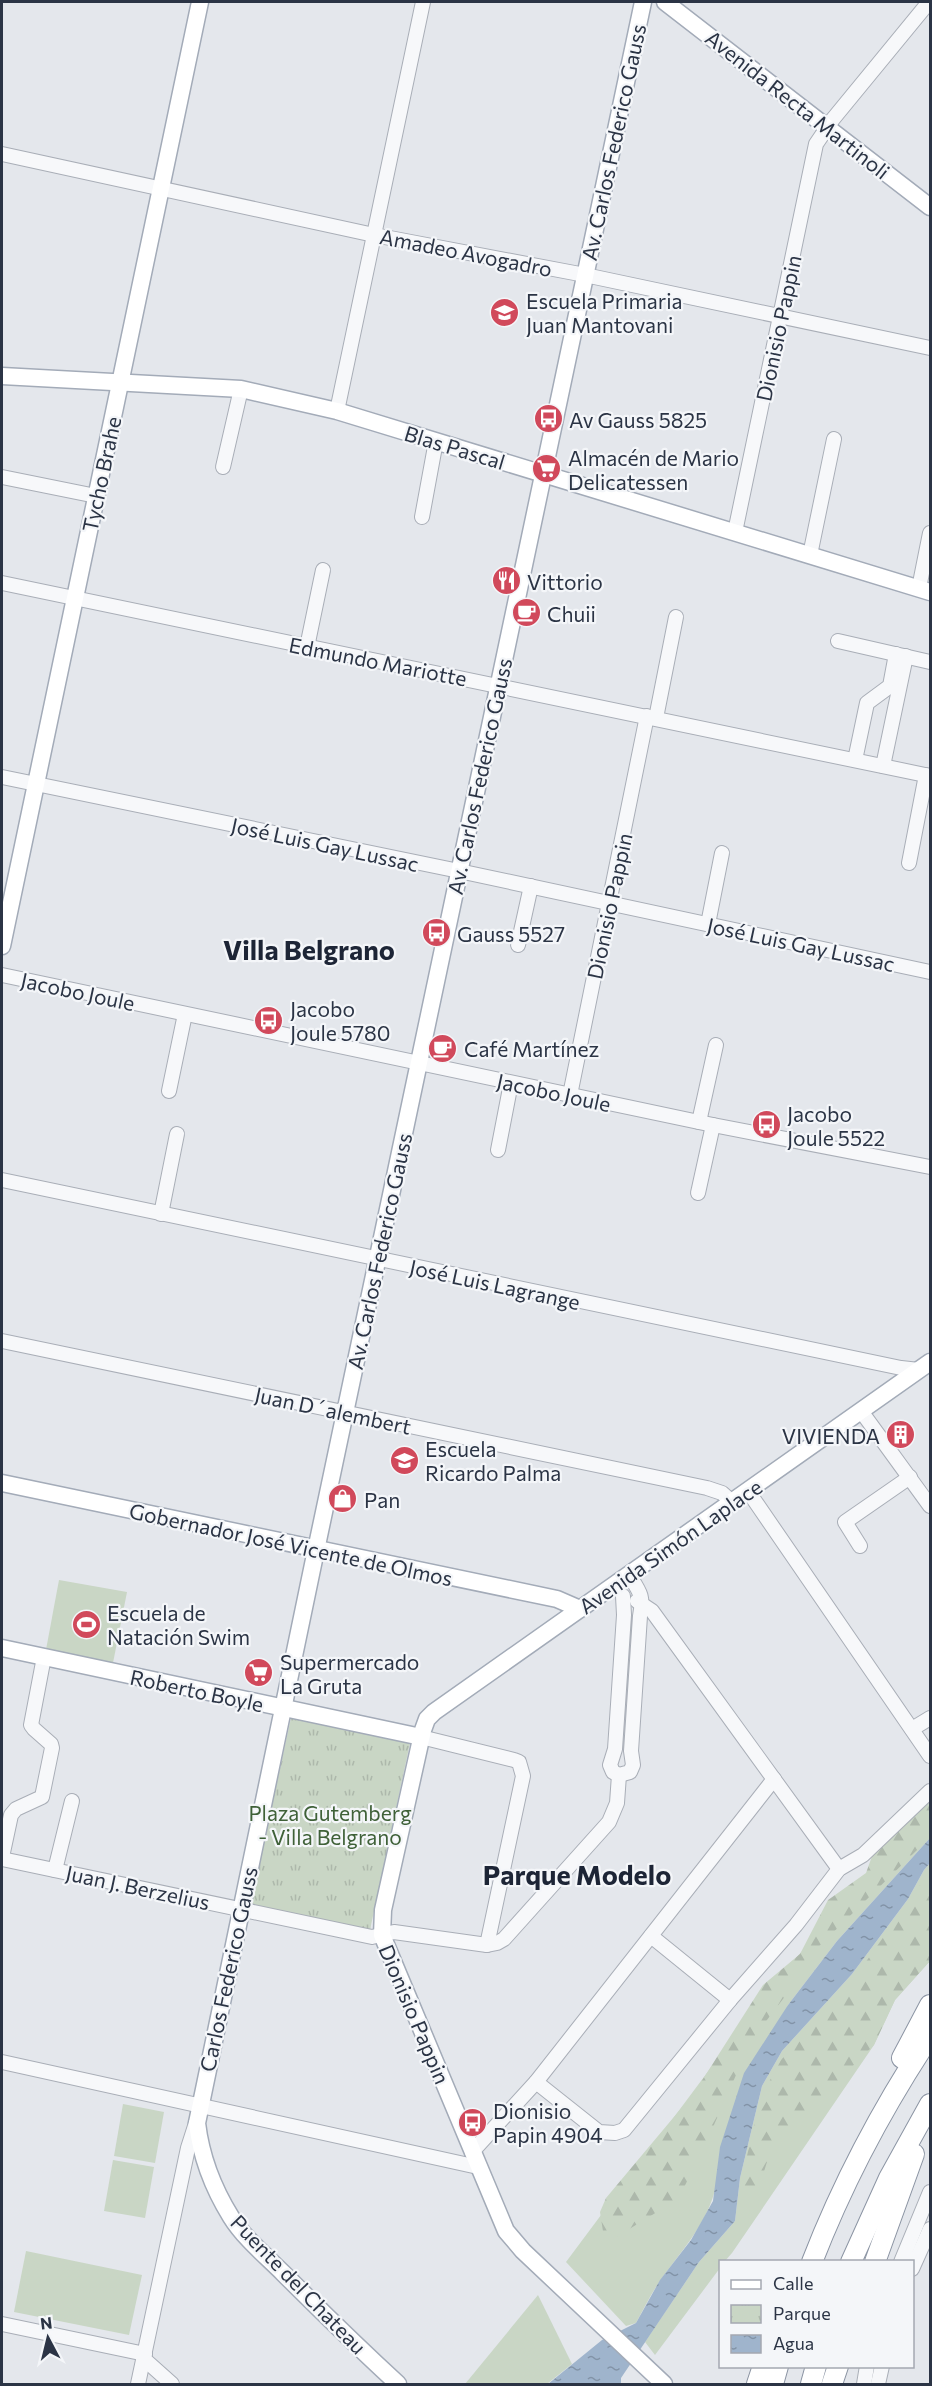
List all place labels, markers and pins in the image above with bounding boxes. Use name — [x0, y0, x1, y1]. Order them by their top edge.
place label: Escuela Primaria Juan Mantovani — [526, 288, 683, 337]
school or university icon: Escuela Primaria Juan Mantovani — [489, 296, 521, 328]
bus stop icon: Av Gauss 5825 — [532, 403, 564, 435]
place label: Av Gauss 5825 — [569, 407, 707, 432]
place label: Almacén de Mario Delicatessen — [568, 445, 739, 494]
supermarket icon: Almacén de Mario Delicatessen — [531, 453, 563, 485]
restaurant icon: Vittorio — [490, 565, 522, 597]
place label: Vittorio — [527, 569, 603, 594]
cafe icon: Chuii — [510, 597, 542, 629]
place label: Chuii — [547, 601, 596, 626]
bus stop icon: Gauss 5527 — [420, 917, 452, 949]
place label: Gauss 5527 — [457, 921, 565, 946]
place label: Jacobo Joule 5780 — [290, 996, 390, 1045]
bus stop icon: Jacobo Joule 5780 — [253, 1004, 285, 1036]
cafe icon: Café Martínez — [427, 1032, 459, 1064]
place label: Café Martínez — [464, 1036, 599, 1061]
place label: Jacobo Joule 5522 — [787, 1101, 885, 1150]
bus stop icon: Jacobo Joule 5522 — [750, 1109, 782, 1141]
building icon: VIVIENDA — [885, 1419, 917, 1451]
place label: VIVIENDA — [782, 1423, 880, 1448]
place label: Escuela Ricardo Palma — [425, 1436, 561, 1485]
school or university icon: Escuela Ricardo Palma — [388, 1444, 420, 1476]
shop icon: Pan — [327, 1483, 359, 1515]
place label: Pan — [364, 1487, 400, 1512]
place label: Escuela de Natación Swim — [107, 1600, 250, 1649]
sports icon: Escuela de Natación Swim — [70, 1608, 102, 1640]
place label: Supermercado La Gruta — [280, 1649, 419, 1698]
supermarket icon: Supermercado La Gruta — [243, 1657, 275, 1689]
place label: Dionisio Papin 4904 — [493, 2098, 603, 2147]
bus stop icon: Dionisio Papin 4904 — [456, 2106, 488, 2138]

